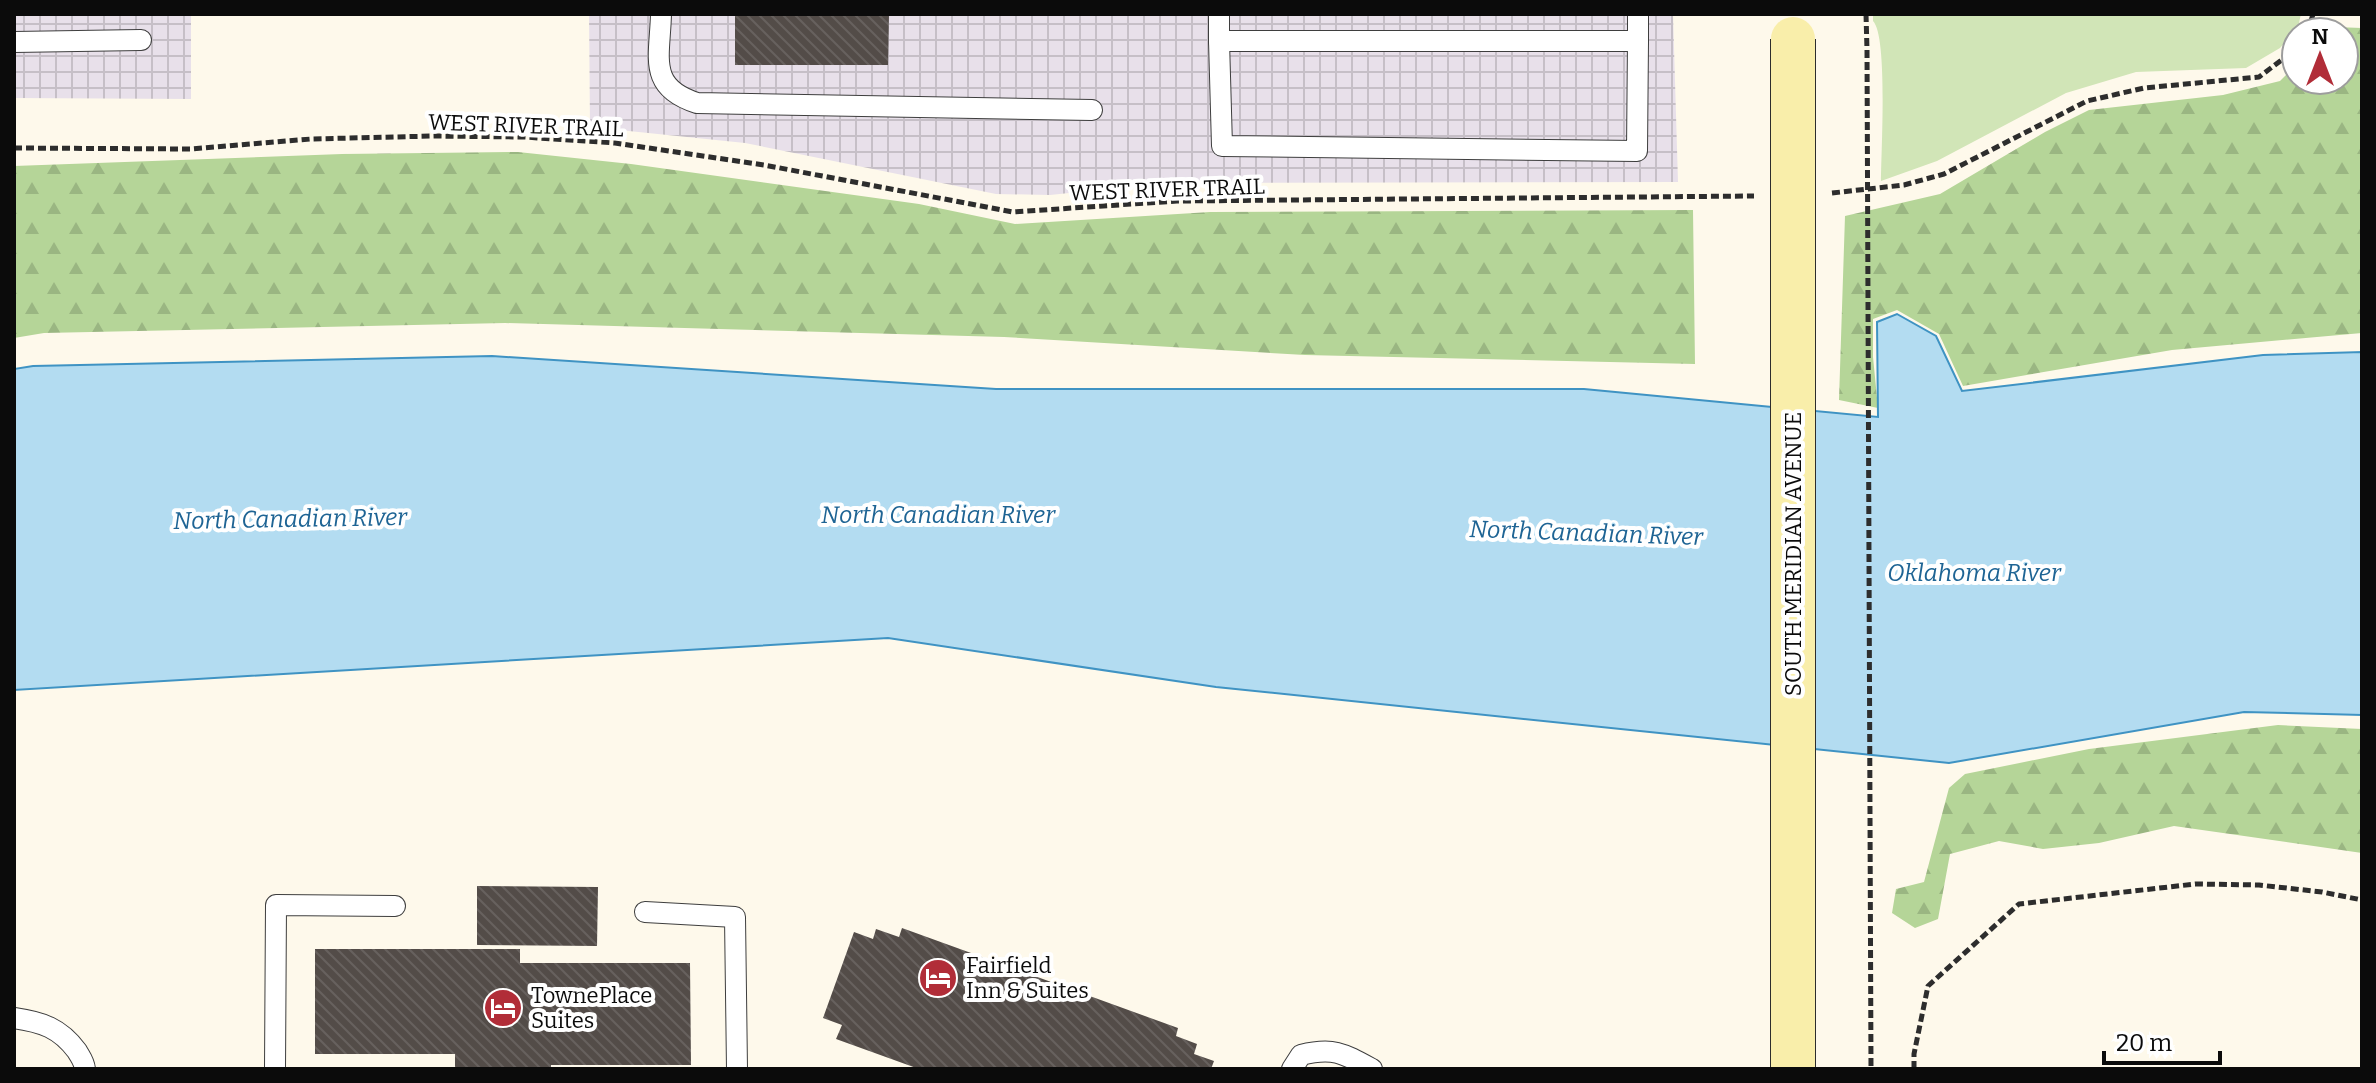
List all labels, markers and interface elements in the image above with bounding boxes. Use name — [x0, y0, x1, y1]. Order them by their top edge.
north arrow — [2280, 16, 2360, 96]
text: N — [2312, 23, 2329, 50]
street label: WEST RIVER TRAIL — [428, 109, 624, 142]
street label: WEST RIVER TRAIL — [1069, 173, 1265, 206]
street label: SOUTH MERIDIAN AVENUE — [1780, 412, 1807, 696]
water label: North Canadian River — [821, 501, 1056, 529]
water label: North Canadian River — [173, 503, 408, 535]
water label: North Canadian River — [1469, 515, 1705, 551]
water label: Oklahoma River — [1887, 559, 2062, 587]
place label: Fairfield Inn & Suites — [966, 952, 1089, 1004]
hotel icon: Fairfield Inn & Suites — [917, 957, 959, 999]
place label: TownePlace Suites — [531, 982, 652, 1034]
hotel icon: TownePlace Suites — [482, 987, 524, 1029]
scale bar — [2104, 1015, 2220, 1065]
text: 20 m — [2116, 1029, 2172, 1057]

